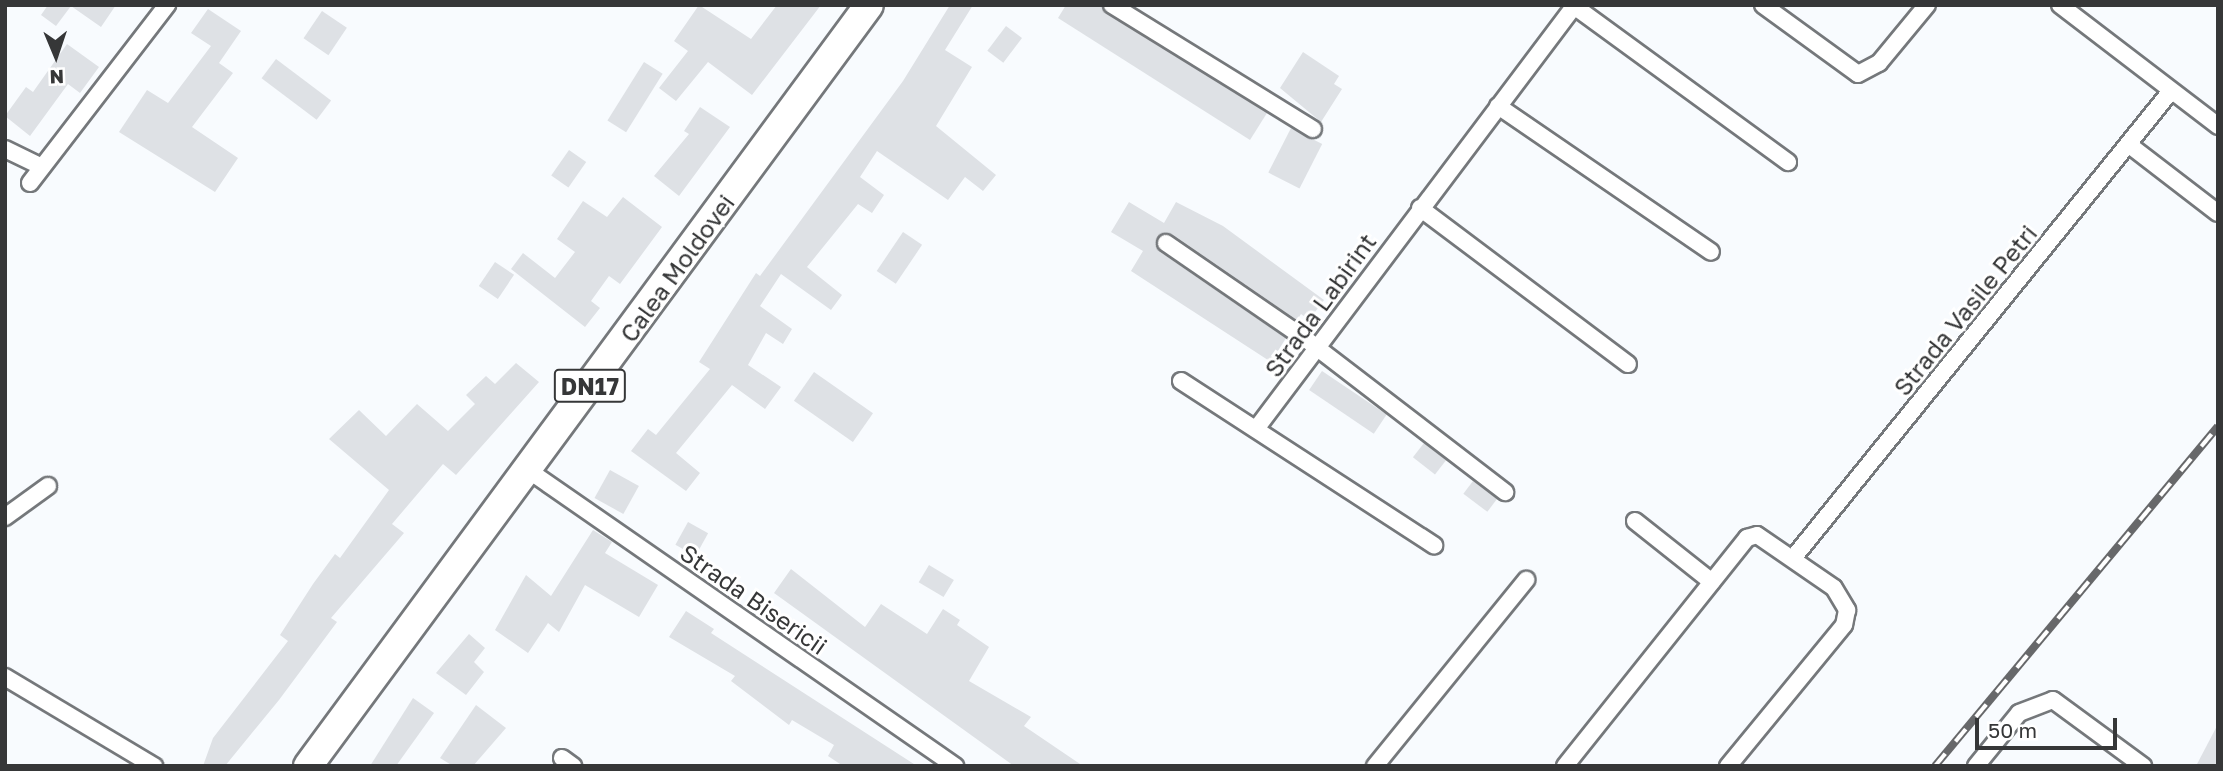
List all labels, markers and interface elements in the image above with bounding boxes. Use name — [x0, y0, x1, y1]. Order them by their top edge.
north arrow — [21, 21, 91, 91]
text: N — [49, 66, 64, 89]
street label: Calea Moldovei — [614, 189, 740, 347]
street label: Strada Vasile Petri — [1887, 219, 2043, 401]
street label: Strada Labirint — [1258, 228, 1382, 382]
road number: DN17 — [553, 366, 627, 406]
street label: Strada Bisericii — [675, 538, 833, 660]
scale bar — [1978, 704, 2120, 748]
text: 50 m — [1988, 717, 2037, 743]

